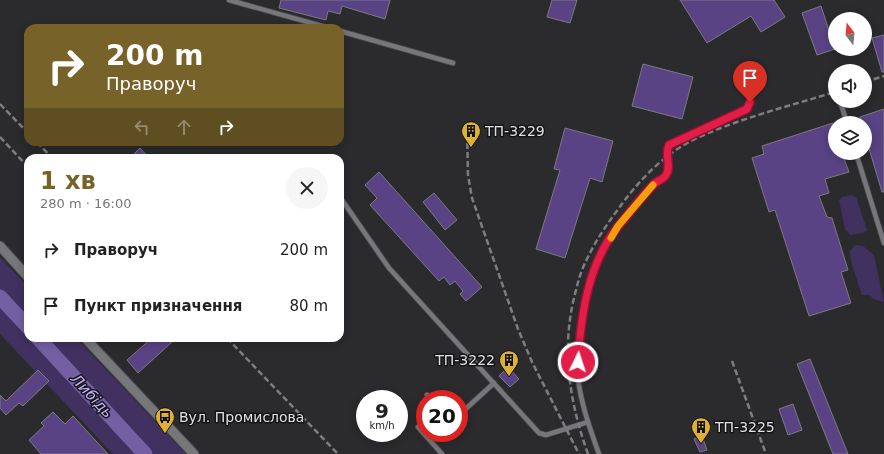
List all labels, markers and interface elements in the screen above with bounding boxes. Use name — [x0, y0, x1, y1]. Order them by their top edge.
north arrow — [828, 12, 872, 56]
map controls — [828, 12, 872, 160]
text: 200 m — [106, 39, 203, 72]
icon: right — [40, 40, 92, 92]
pin — [733, 61, 767, 102]
button: sound — [828, 64, 872, 108]
icon: arrive — [739, 67, 761, 89]
text: Праворуч — [106, 73, 196, 94]
icon: left — [131, 116, 153, 138]
icon: ahead — [173, 116, 195, 138]
icon: right — [215, 116, 237, 138]
button: layers — [828, 116, 872, 160]
building icon: ТП-3229 — [460, 120, 482, 148]
place label: ТП-3229 — [484, 123, 545, 139]
text: 1 хв — [40, 167, 96, 195]
button: close — [286, 167, 328, 209]
text: 280 m · 16:00 — [40, 196, 131, 211]
icon: right — [40, 239, 62, 261]
text: Праворуч — [74, 241, 158, 259]
text: 200 m — [280, 241, 328, 259]
icon: arrive — [40, 295, 62, 317]
text: Пункт призначення — [74, 297, 242, 315]
text: 80 m — [290, 297, 328, 315]
position arrow — [557, 341, 599, 383]
building icon: ТП-3222 — [498, 349, 520, 377]
place label: ТП-3222 — [434, 352, 495, 368]
water label: Либідь — [66, 370, 117, 422]
speed limit sign: 20 — [416, 390, 468, 442]
text: 9 — [375, 399, 389, 423]
bus stop icon: Вул. Промислова — [154, 406, 176, 434]
place label: Вул. Промислова — [179, 409, 304, 425]
building icon: ТП-3225 — [690, 416, 712, 444]
place label: ТП-3225 — [714, 419, 775, 435]
text: km/h — [369, 420, 395, 431]

